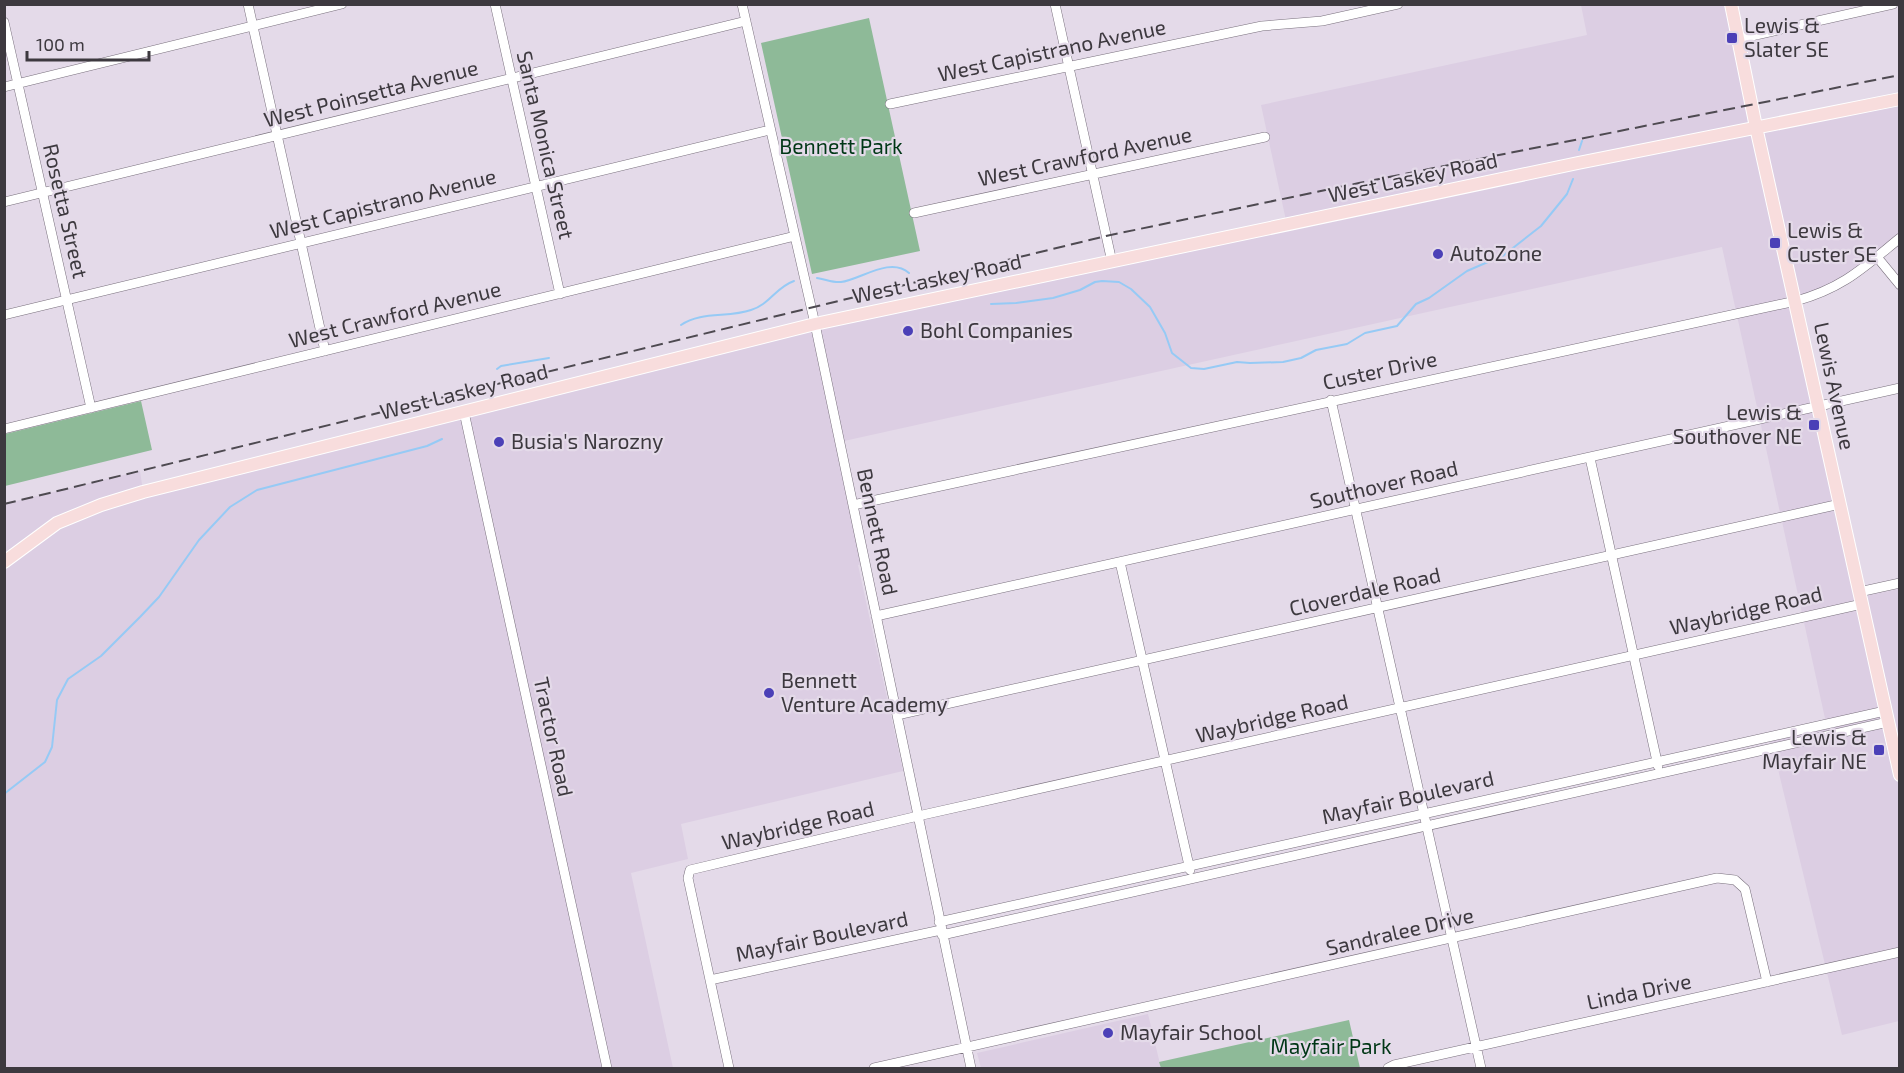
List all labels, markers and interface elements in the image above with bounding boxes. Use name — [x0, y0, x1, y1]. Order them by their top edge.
place label: Lewis & Slater SE — [1744, 12, 1829, 61]
street label: West Capistrano Avenue — [935, 13, 1168, 86]
scale bar — [27, 24, 148, 62]
marker: Lewis & Slater SE — [1725, 31, 1739, 45]
text: 100 m — [36, 33, 85, 55]
street label: Santa Monica Street — [513, 48, 580, 241]
street label: West Poinsetta Avenue — [261, 54, 480, 131]
street label: West Crawford Avenue — [976, 121, 1194, 190]
park label: Bennett Park — [779, 133, 903, 158]
street label: Rosetta Street — [39, 141, 94, 280]
street label: West Laskey Road — [1326, 146, 1500, 207]
street label: West Capistrano Avenue — [267, 162, 498, 243]
place label: Lewis & Custer SE — [1787, 217, 1877, 266]
marker: Lewis & Custer SE — [1768, 236, 1782, 250]
place label: AutoZone — [1450, 240, 1542, 265]
street label: West Laskey Road — [850, 247, 1024, 308]
marker: AutoZone — [1431, 247, 1445, 261]
street label: West Crawford Avenue — [286, 275, 503, 352]
place label: Bohl Companies — [920, 317, 1073, 342]
street label: Lewis Avenue — [1810, 320, 1861, 452]
marker: Bohl Companies — [901, 324, 915, 338]
street label: Custer Drive — [1320, 345, 1439, 394]
street label: West Laskey Road — [377, 358, 550, 424]
place label: Lewis & Southover NE — [1673, 399, 1802, 448]
marker: Lewis & Southover NE — [1807, 418, 1821, 432]
place label: Busia's Narozny — [511, 428, 663, 453]
marker: Busia's Narozny — [492, 435, 506, 449]
street label: Southover Road — [1307, 454, 1460, 513]
street label: Bennett Road — [853, 466, 904, 597]
street label: Cloverdale Road — [1287, 561, 1443, 620]
street label: Waybridge Road — [1667, 580, 1824, 639]
place label: Bennett Venture Academy — [781, 667, 948, 716]
street label: Tractor Road — [530, 675, 579, 799]
marker: Bennett Venture Academy — [762, 686, 776, 700]
street label: Waybridge Road — [1193, 688, 1350, 747]
place label: Lewis & Mayfair NE — [1762, 724, 1867, 773]
marker: Lewis & Mayfair NE — [1872, 743, 1886, 757]
street label: Mayfair Boulevard — [1319, 765, 1496, 828]
street label: Waybridge Road — [719, 795, 876, 854]
street label: Sandralee Drive — [1323, 901, 1476, 960]
street label: Mayfair Boulevard — [733, 905, 910, 966]
street label: Linda Drive — [1584, 967, 1693, 1014]
place label: Mayfair School — [1120, 1019, 1264, 1044]
marker: Mayfair School — [1101, 1026, 1115, 1040]
park label: Mayfair Park — [1270, 1033, 1392, 1058]

